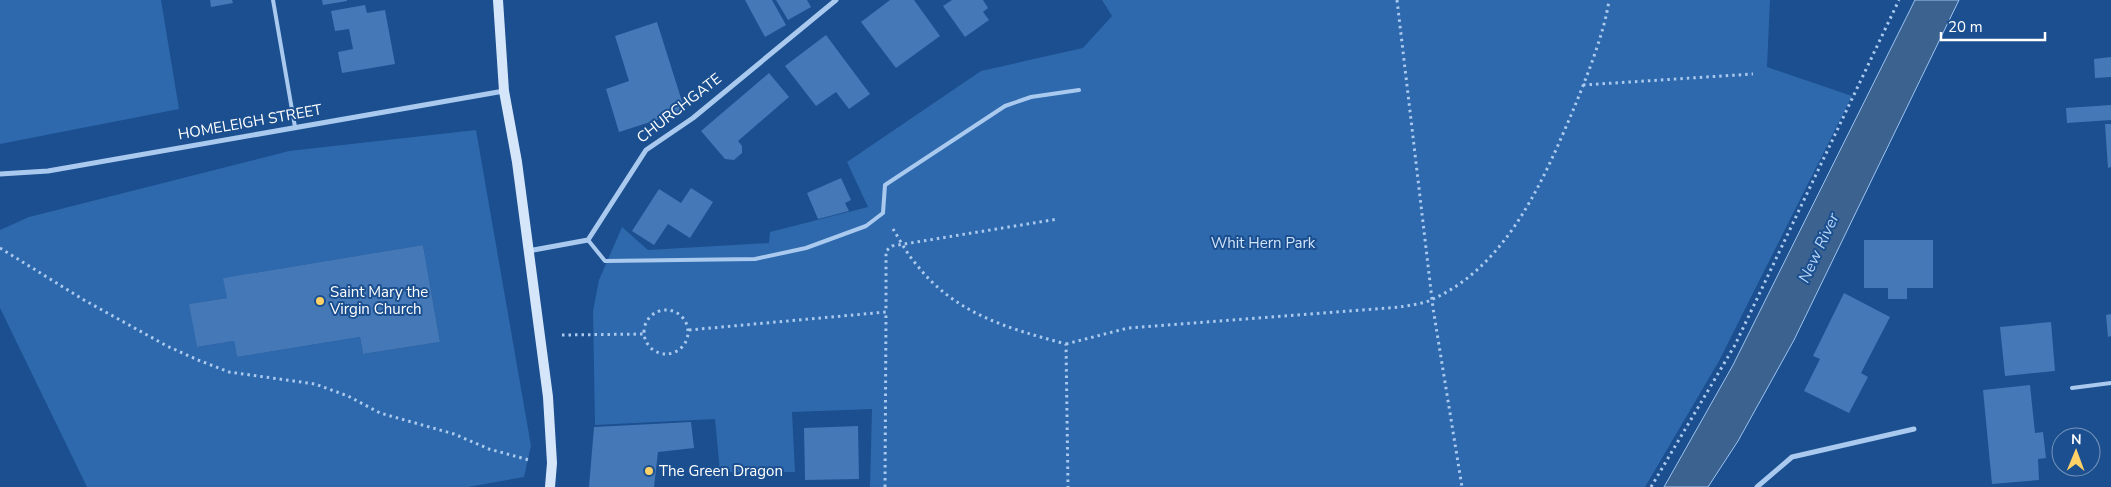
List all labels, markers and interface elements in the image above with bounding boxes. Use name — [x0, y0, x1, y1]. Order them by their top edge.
scale bar — [1941, 10, 2045, 42]
text: 20 m — [1948, 17, 1983, 37]
street label: CHURCHGATE — [633, 69, 725, 147]
street label: HOMELEIGH STREET — [176, 99, 324, 145]
water label: New River — [1793, 208, 1845, 286]
park label: Whit Hern Park — [1211, 233, 1316, 253]
place label: Saint Mary the Virgin Church — [329, 282, 428, 319]
marker: Saint Mary the Virgin Church — [314, 295, 326, 307]
north arrow — [2051, 427, 2101, 477]
text: N — [2071, 430, 2082, 449]
place label: The Green Dragon — [659, 461, 783, 481]
marker: The Green Dragon — [643, 465, 655, 477]

